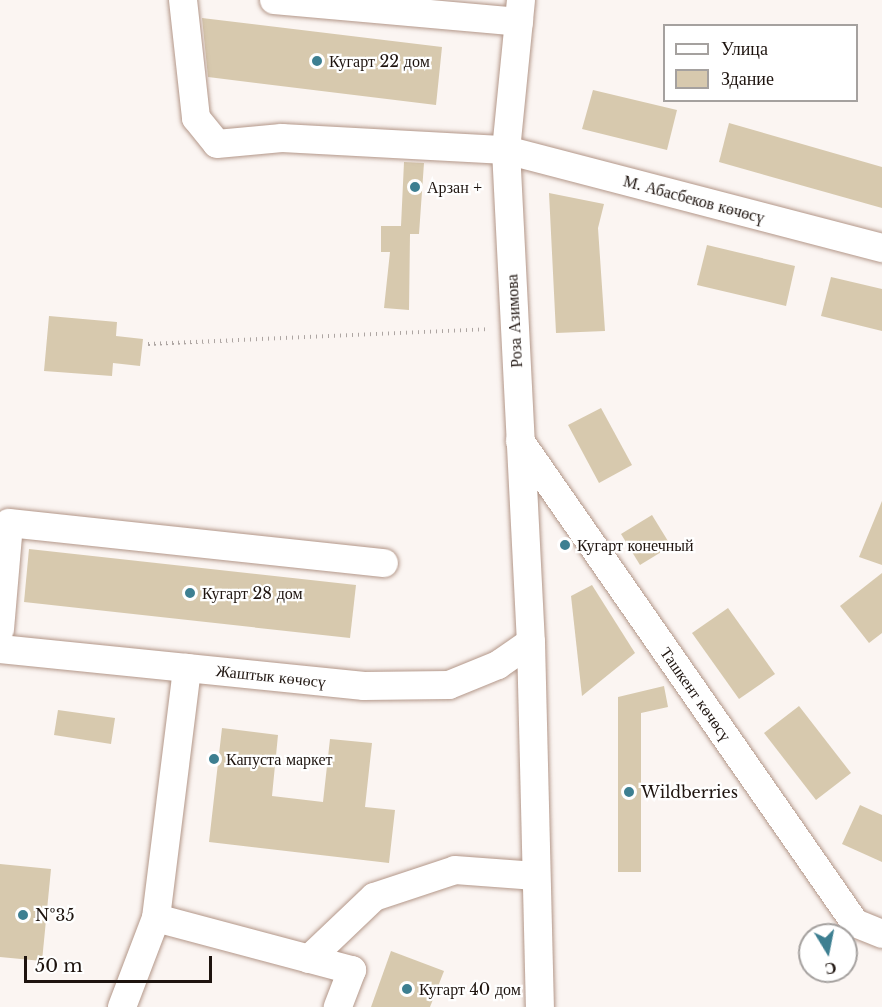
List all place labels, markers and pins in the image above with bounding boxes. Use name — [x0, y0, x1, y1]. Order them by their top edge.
place label: Кугарт 22 дом — [329, 51, 430, 71]
marker: Кугарт 22 дом — [310, 54, 324, 68]
place label: Арзан + — [427, 177, 482, 197]
marker: Арзан + — [408, 180, 422, 194]
place label: Кугарт конечный — [577, 535, 694, 555]
marker: Кугарт конечный — [558, 538, 572, 552]
place label: Кугарт 28 дом — [202, 583, 303, 603]
marker: Кугарт 28 дом — [183, 586, 197, 600]
place label: Капуста маркет — [226, 749, 332, 769]
marker: Капуста маркет — [207, 752, 221, 766]
place label: Wildberries — [641, 782, 738, 802]
marker: Wildberries — [622, 785, 636, 799]
place label: №35 — [35, 905, 75, 925]
marker: №35 — [16, 908, 30, 922]
place label: Кугарт 40 дом — [419, 979, 521, 999]
marker: Кугарт 40 дом — [400, 982, 414, 996]

